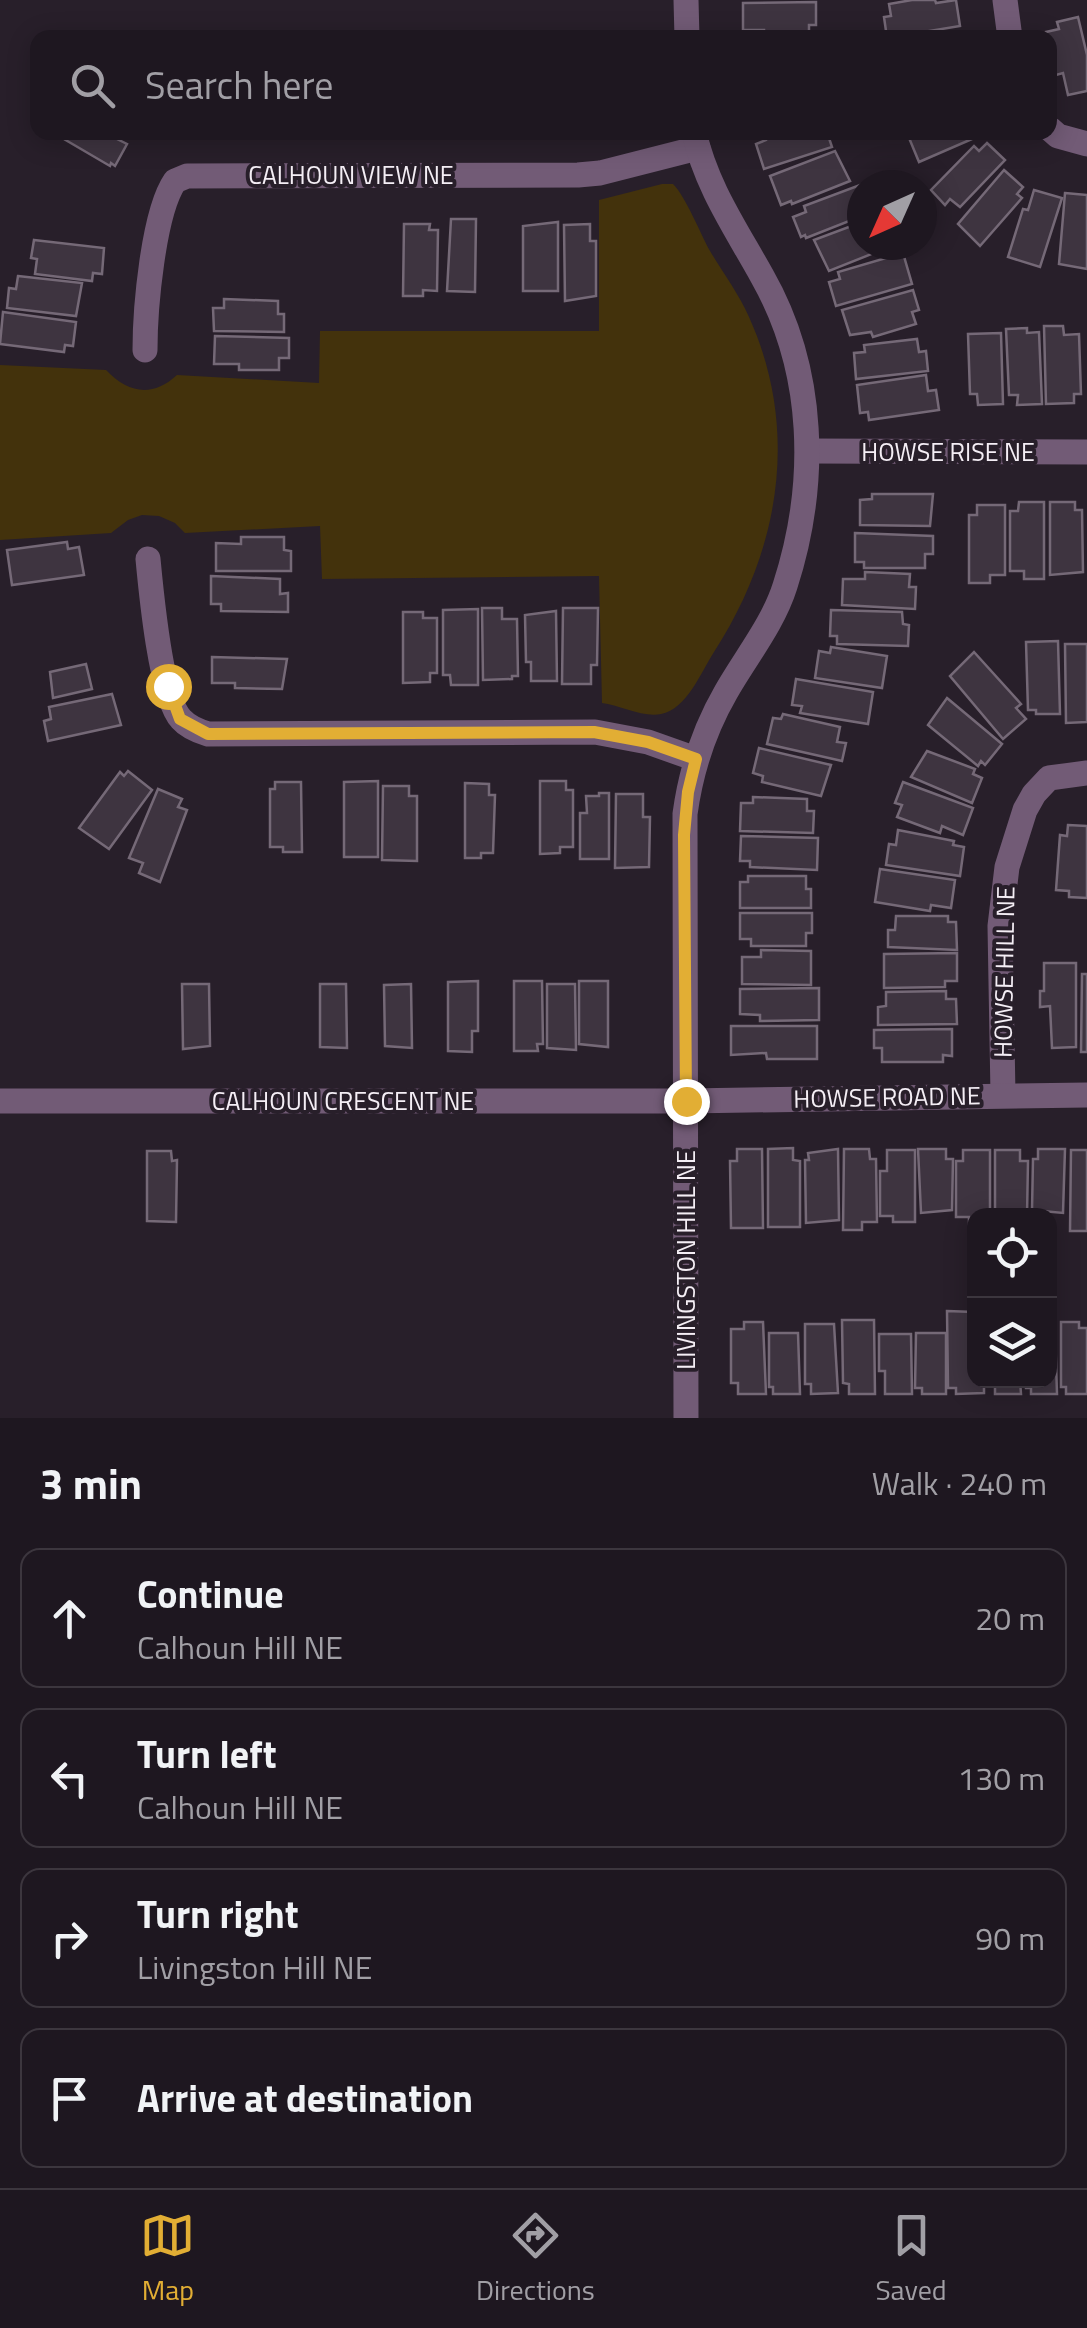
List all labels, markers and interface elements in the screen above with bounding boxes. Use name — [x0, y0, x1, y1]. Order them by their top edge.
search box — [30, 30, 1057, 140]
text: Search here — [145, 56, 333, 114]
icon: search — [65, 58, 120, 113]
street label: CALHOUN VIEW NE — [248, 156, 454, 194]
north arrow — [847, 170, 937, 260]
street label: HOWSE RISE NE — [861, 433, 1035, 471]
route start — [146, 664, 192, 710]
street label: HOWSE HILL NE — [984, 886, 1024, 1058]
street label: HOWSE ROAD NE — [793, 1076, 981, 1118]
route end — [664, 1079, 710, 1125]
street label: CALHOUN CRESCENT NE — [212, 1082, 474, 1120]
street label: LIVINGSTON HILL NE — [667, 1150, 705, 1370]
map controls — [967, 1208, 1057, 1388]
button: locate — [967, 1208, 1057, 1298]
button: layers — [967, 1298, 1057, 1388]
text: 3 min — [40, 1451, 142, 1515]
text: Walk · 240 m — [872, 1459, 1047, 1507]
text: Continue — [137, 1565, 284, 1623]
icon: ahead — [42, 1591, 97, 1646]
text: 20 m — [975, 1594, 1045, 1642]
text: Calhoun Hill NE — [137, 1623, 343, 1671]
text: Turn left — [137, 1725, 277, 1783]
icon: left — [42, 1751, 97, 1806]
text: 130 m — [957, 1754, 1045, 1802]
text: Calhoun Hill NE — [137, 1783, 343, 1831]
text: Turn right — [137, 1885, 299, 1943]
icon: right — [42, 1911, 97, 1966]
text: 90 m — [975, 1914, 1045, 1962]
text: Livingston Hill NE — [137, 1943, 372, 1991]
text: Arrive at destination — [137, 2069, 473, 2127]
icon: arrive — [42, 2071, 97, 2126]
tab: Map — [140, 2208, 195, 2311]
tab: Directions — [476, 2208, 595, 2311]
tab: Saved — [875, 2208, 947, 2311]

